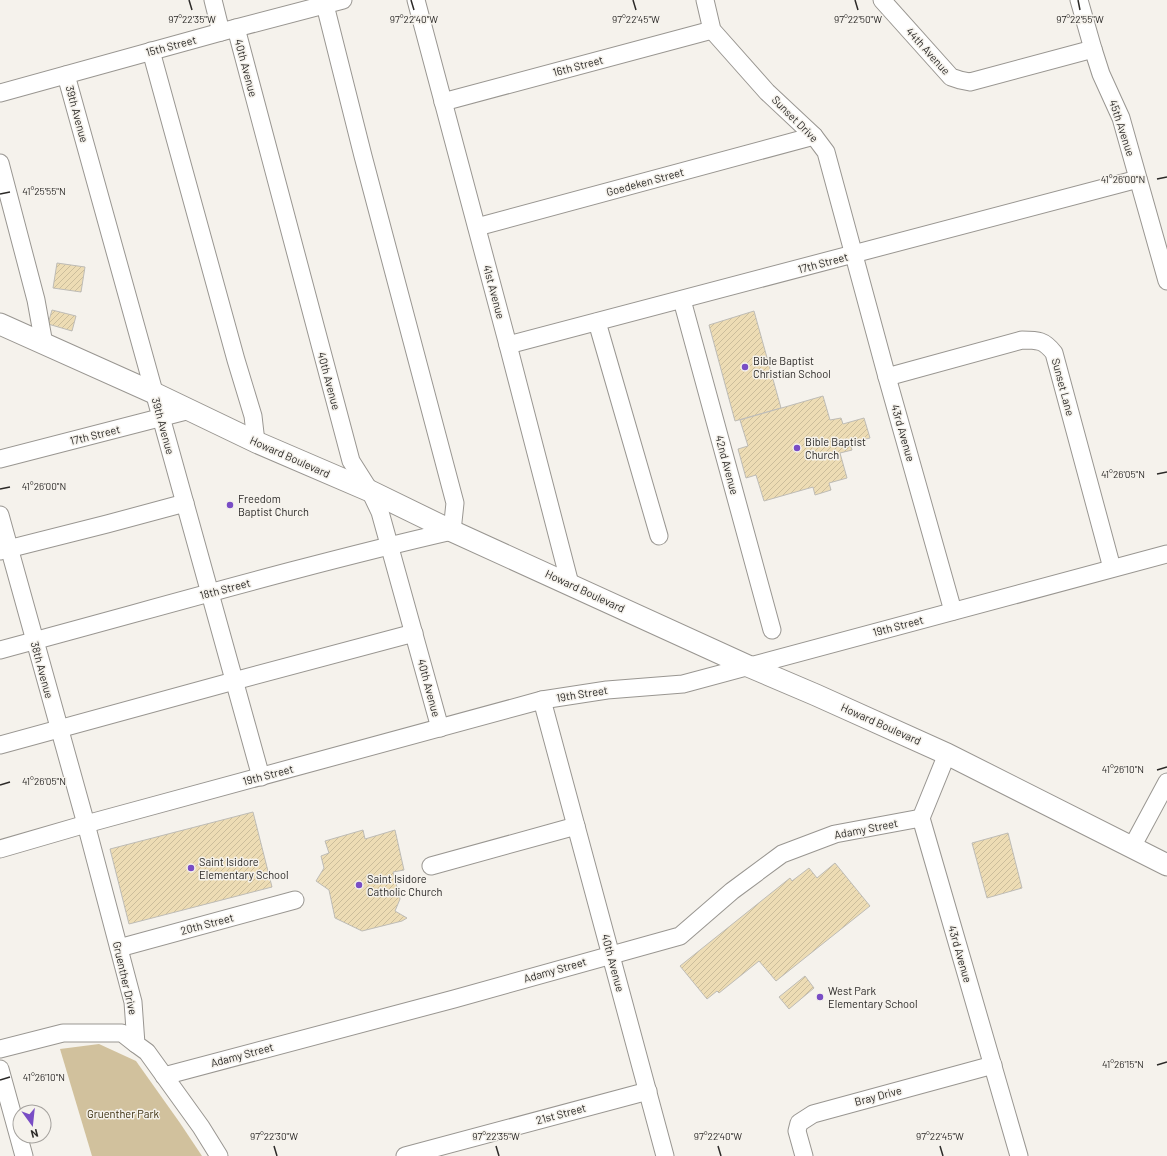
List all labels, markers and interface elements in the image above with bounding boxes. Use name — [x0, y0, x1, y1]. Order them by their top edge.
text: 97°22'35"W — [168, 13, 216, 25]
text: 97°22'40"W — [390, 13, 438, 25]
text: 97°22'45"W — [612, 13, 660, 25]
text: 97°22'50"W — [834, 13, 882, 25]
text: 97°22'55"W — [1056, 13, 1104, 25]
street label: 44th Avenue — [904, 24, 953, 77]
street label: 15th Street — [144, 33, 198, 58]
street label: 40th Avenue — [233, 38, 260, 98]
street label: 16th Street — [551, 53, 605, 78]
street label: 39th Avenue — [64, 84, 91, 144]
street label: Sunset Drive — [770, 93, 821, 145]
street label: 45th Avenue — [1107, 98, 1138, 158]
street label: Goedeken Street — [605, 165, 685, 198]
text: 41°26'00"N — [1101, 173, 1145, 185]
text: 41°25'55"N — [22, 185, 66, 197]
street label: 17th Street — [796, 250, 849, 275]
street label: 41st Avenue — [481, 263, 508, 320]
street label: 40th Avenue — [316, 351, 343, 411]
place label: Bible Baptist Christian School — [753, 354, 831, 380]
street label: Sunset Lane — [1050, 357, 1077, 417]
marker: Bible Baptist Christian School — [740, 362, 750, 372]
street label: 39th Avenue — [150, 396, 177, 456]
street label: 43rd Avenue — [889, 403, 918, 463]
street label: 17th Street — [68, 422, 121, 447]
street label: Howard Boulevard — [248, 433, 332, 480]
street label: 42nd Avenue — [713, 434, 742, 496]
place label: Bible Baptist Church — [805, 435, 866, 461]
marker: Bible Baptist Church — [792, 443, 802, 453]
text: 41°26'05"N — [1101, 468, 1145, 480]
text: 41°26'00"N — [22, 480, 66, 492]
place label: Freedom Baptist Church — [238, 492, 309, 518]
marker: Freedom Baptist Church — [225, 500, 235, 510]
street label: Howard Boulevard — [543, 566, 627, 615]
street label: 18th Street — [198, 576, 252, 601]
street label: 19th Street — [871, 613, 925, 638]
street label: 38th Avenue — [29, 640, 56, 700]
street label: 40th Avenue — [416, 658, 443, 718]
street label: 19th Street — [555, 683, 608, 704]
street label: Howard Boulevard — [839, 700, 923, 747]
street label: 19th Street — [241, 762, 295, 787]
text: 41°26'10"N — [1102, 763, 1144, 775]
text: 41°26'05"N — [22, 775, 66, 787]
street label: Adamy Street — [833, 816, 899, 841]
place label: Saint Isidore Elementary School — [199, 855, 289, 881]
marker: Saint Isidore Elementary School — [186, 863, 196, 873]
place label: Saint Isidore Catholic Church — [367, 872, 442, 898]
marker: Saint Isidore Catholic Church — [354, 880, 364, 890]
street label: 20th Street — [179, 910, 235, 937]
street label: 43rd Avenue — [946, 924, 975, 984]
street label: 40th Avenue — [600, 933, 627, 993]
street label: Gruenther Drive — [111, 940, 140, 1016]
street label: Adamy Street — [522, 954, 588, 985]
place label: West Park Elementary School — [828, 984, 918, 1010]
marker: West Park Elementary School — [815, 992, 825, 1002]
street label: Adamy Street — [209, 1040, 275, 1069]
text: 41°26'15"N — [1102, 1058, 1144, 1070]
text: 41°26'10"N — [23, 1071, 65, 1083]
street label: Bray Drive — [853, 1083, 903, 1108]
street label: 21st Street — [535, 1101, 587, 1126]
north arrow — [12, 1104, 52, 1144]
park label: Gruenther Park — [87, 1107, 159, 1120]
text: N — [29, 1127, 40, 1141]
text: 97°22'30"W — [250, 1130, 298, 1142]
text: 97°22'35"W — [472, 1130, 520, 1142]
text: 97°22'40"W — [694, 1130, 742, 1142]
text: 97°22'45"W — [916, 1130, 964, 1142]

